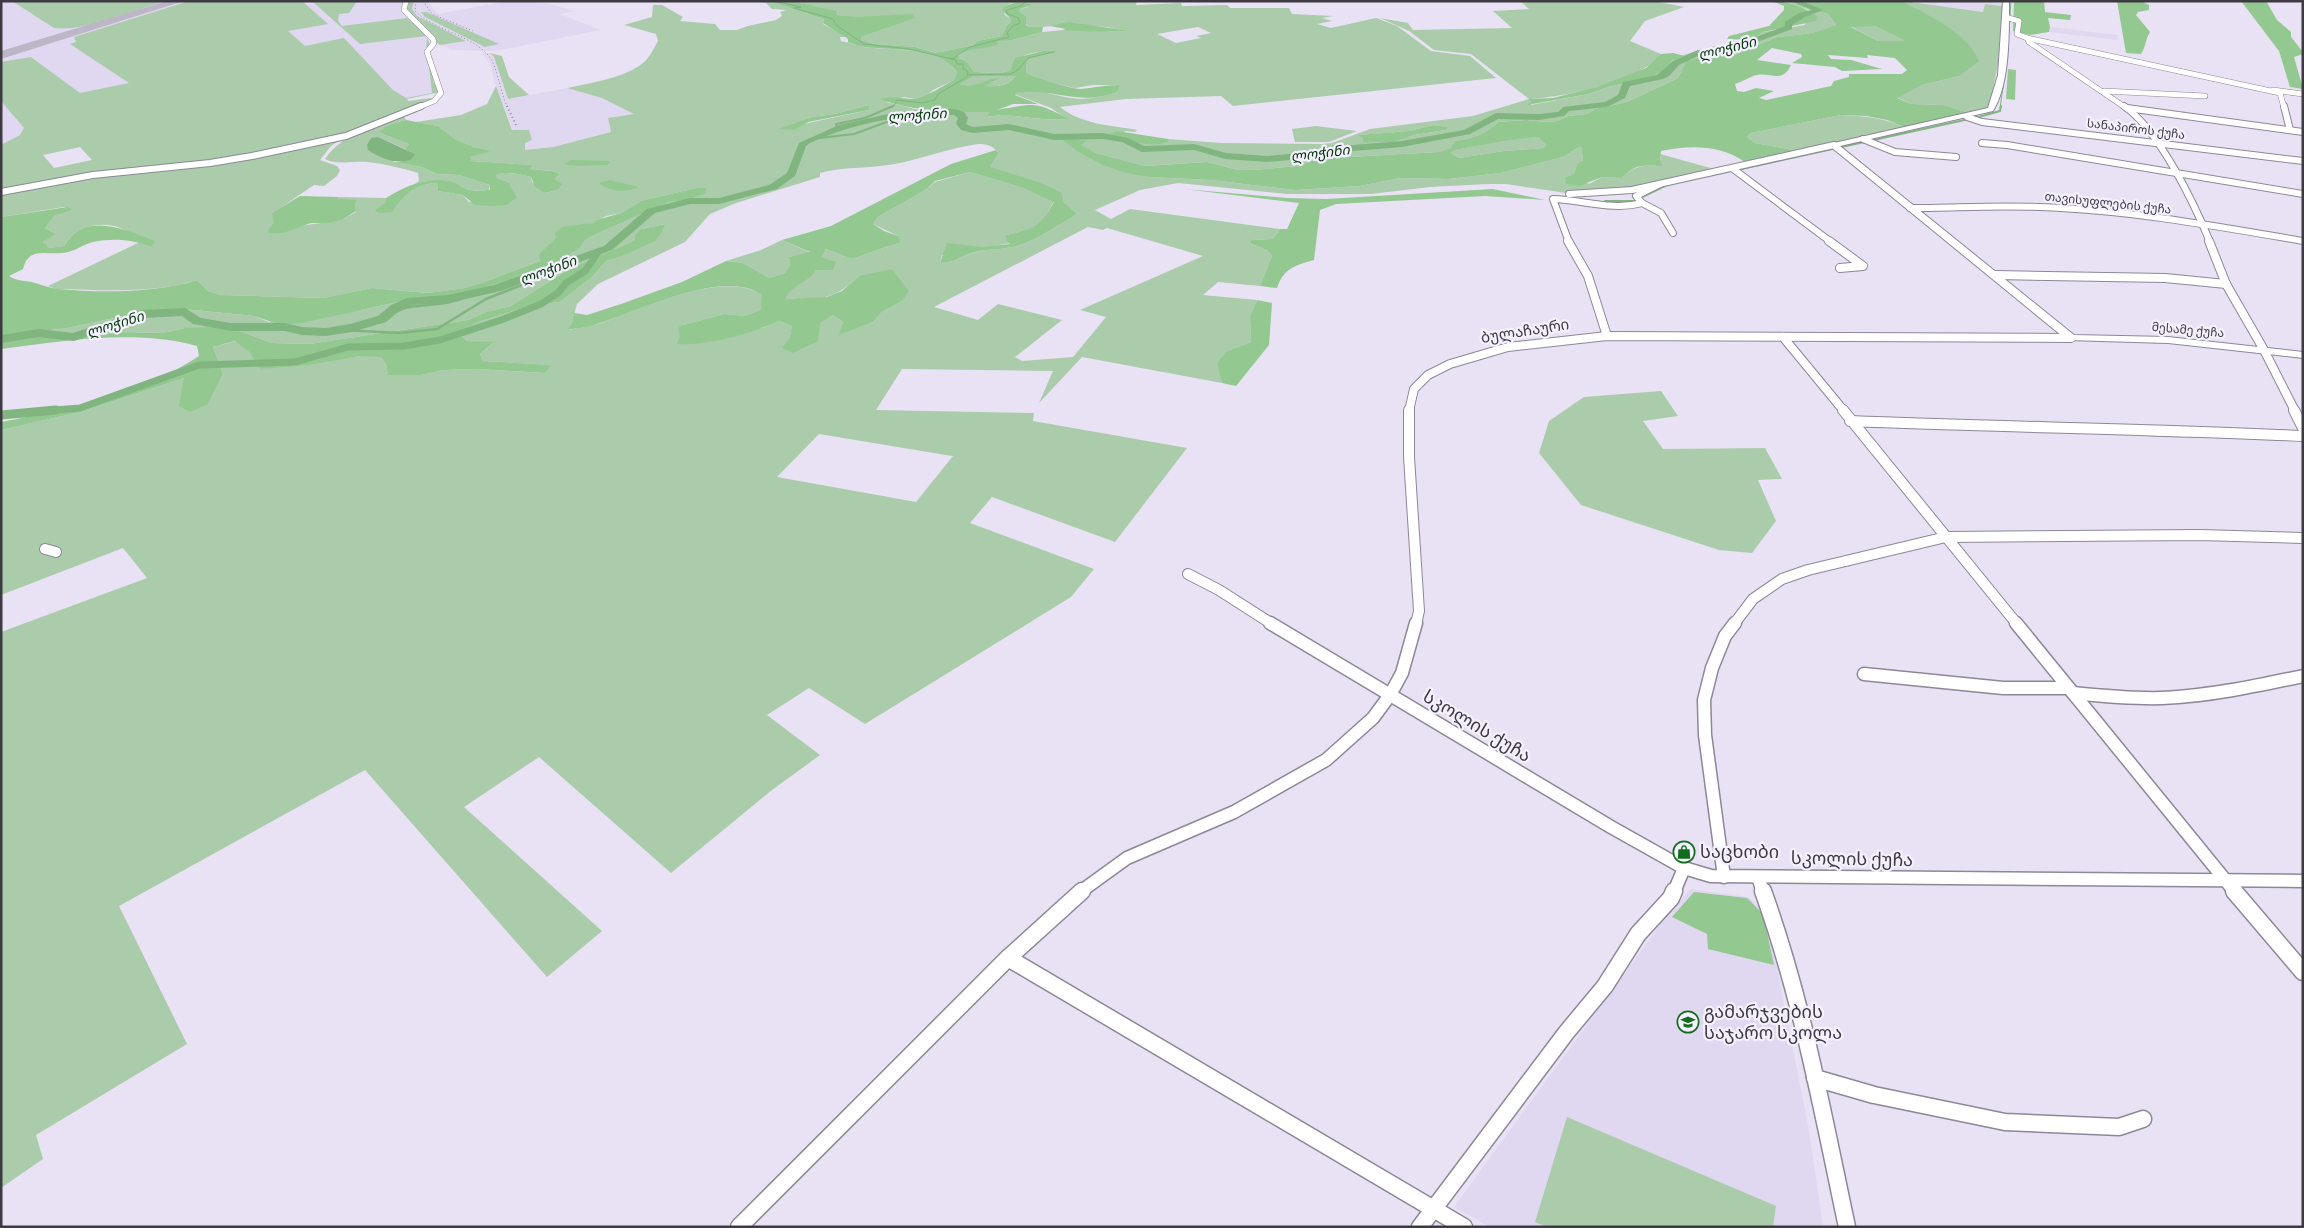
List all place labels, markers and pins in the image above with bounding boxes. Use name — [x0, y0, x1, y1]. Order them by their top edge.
shop icon: საცხობი — [1672, 840, 1696, 864]
place label: საცხობი — [1700, 840, 1779, 863]
place label: გამარჯვების საჯარო სკოლა — [1704, 1000, 1842, 1044]
school or university icon: გამარჯვების საჯარო სკოლა — [1676, 1010, 1700, 1034]

